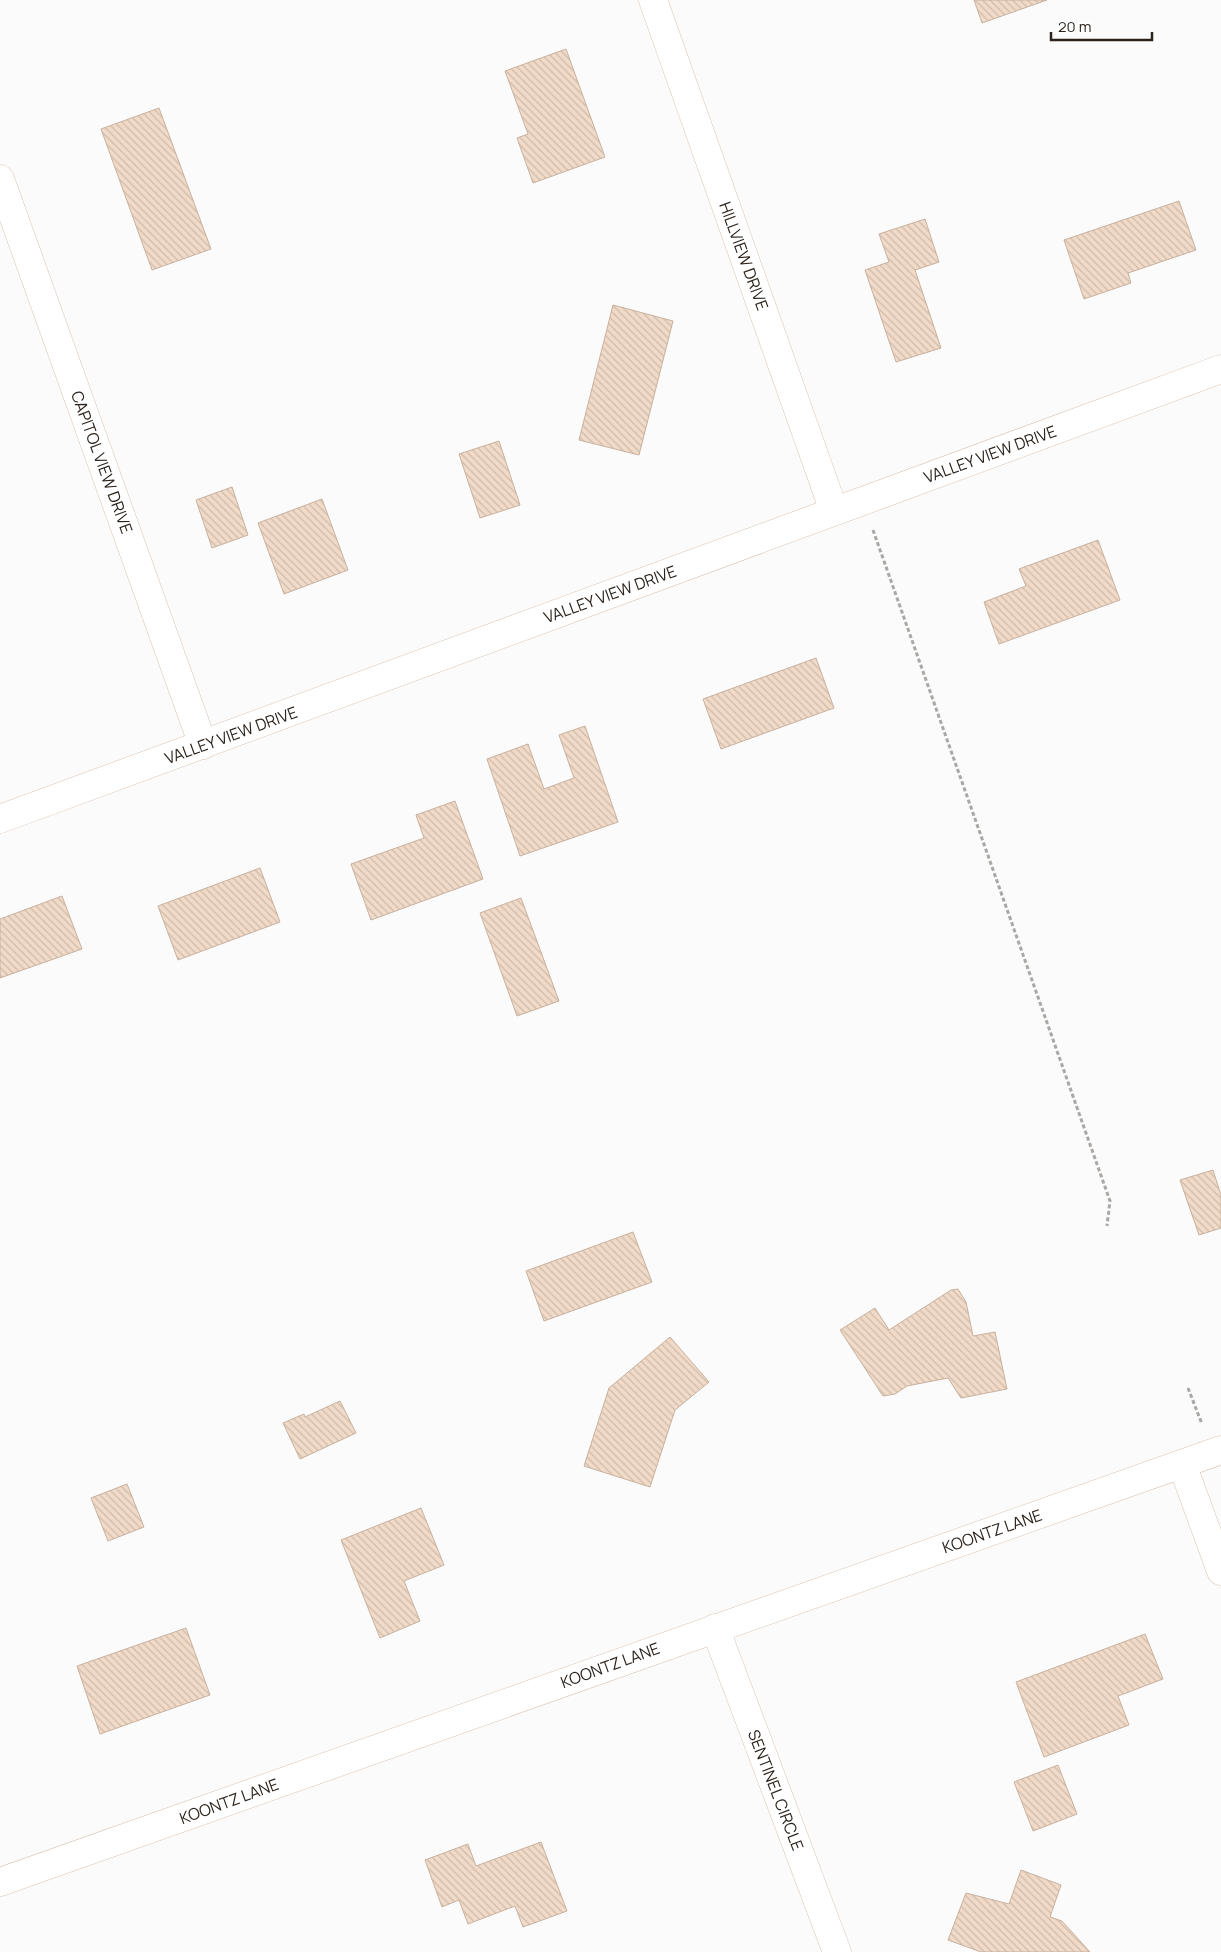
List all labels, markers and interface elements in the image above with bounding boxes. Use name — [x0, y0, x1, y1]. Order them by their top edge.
scale bar — [1051, 10, 1152, 42]
text: 20 m — [1058, 16, 1091, 37]
street label: HILLVIEW DRIVE — [714, 199, 774, 313]
street label: CAPITOL VIEW DRIVE — [66, 388, 138, 536]
street label: VALLEY VIEW DRIVE — [921, 420, 1059, 488]
street label: VALLEY VIEW DRIVE — [541, 560, 679, 628]
street label: VALLEY VIEW DRIVE — [162, 701, 300, 769]
street label: KOONTZ LANE — [939, 1504, 1045, 1558]
street label: KOONTZ LANE — [557, 1637, 663, 1693]
street label: SENTINEL CIRCLE — [743, 1726, 809, 1854]
street label: KOONTZ LANE — [176, 1773, 282, 1829]

